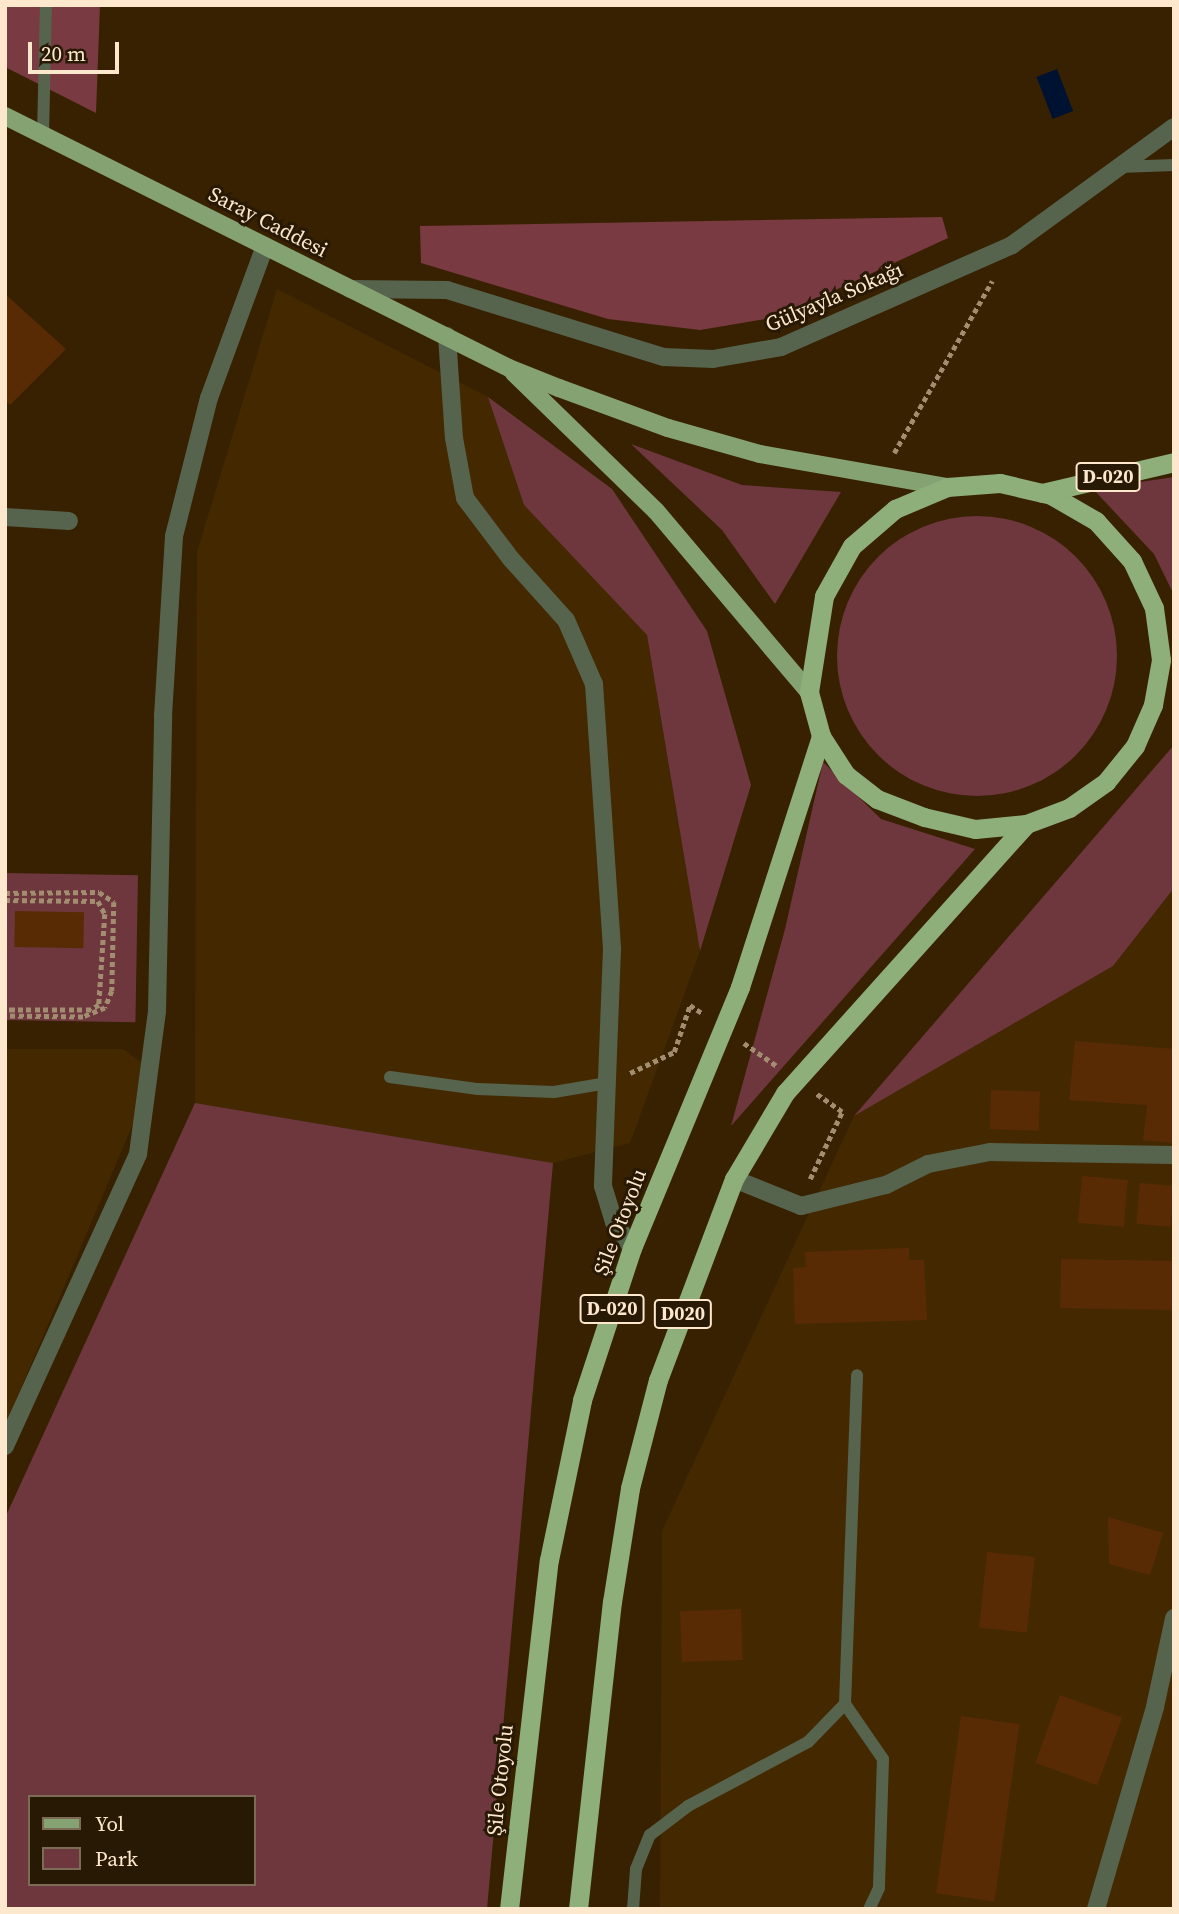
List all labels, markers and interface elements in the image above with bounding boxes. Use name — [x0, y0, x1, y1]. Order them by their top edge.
scale bar — [32, 28, 122, 72]
text: 20 m — [41, 39, 86, 68]
street label: Saray Caddesi — [204, 181, 332, 263]
street label: Gülyayla Sokağı — [762, 257, 906, 337]
road number: D-020 — [1075, 462, 1141, 492]
street label: Şile Otoyolu — [588, 1165, 652, 1279]
road number: D-020 — [579, 1294, 645, 1324]
road number: D020 — [653, 1298, 713, 1330]
street label: Şile Otoyolu — [482, 1723, 518, 1837]
legend — [28, 1795, 256, 1886]
text: Yol — [95, 1809, 124, 1838]
text: Park — [95, 1844, 138, 1873]

